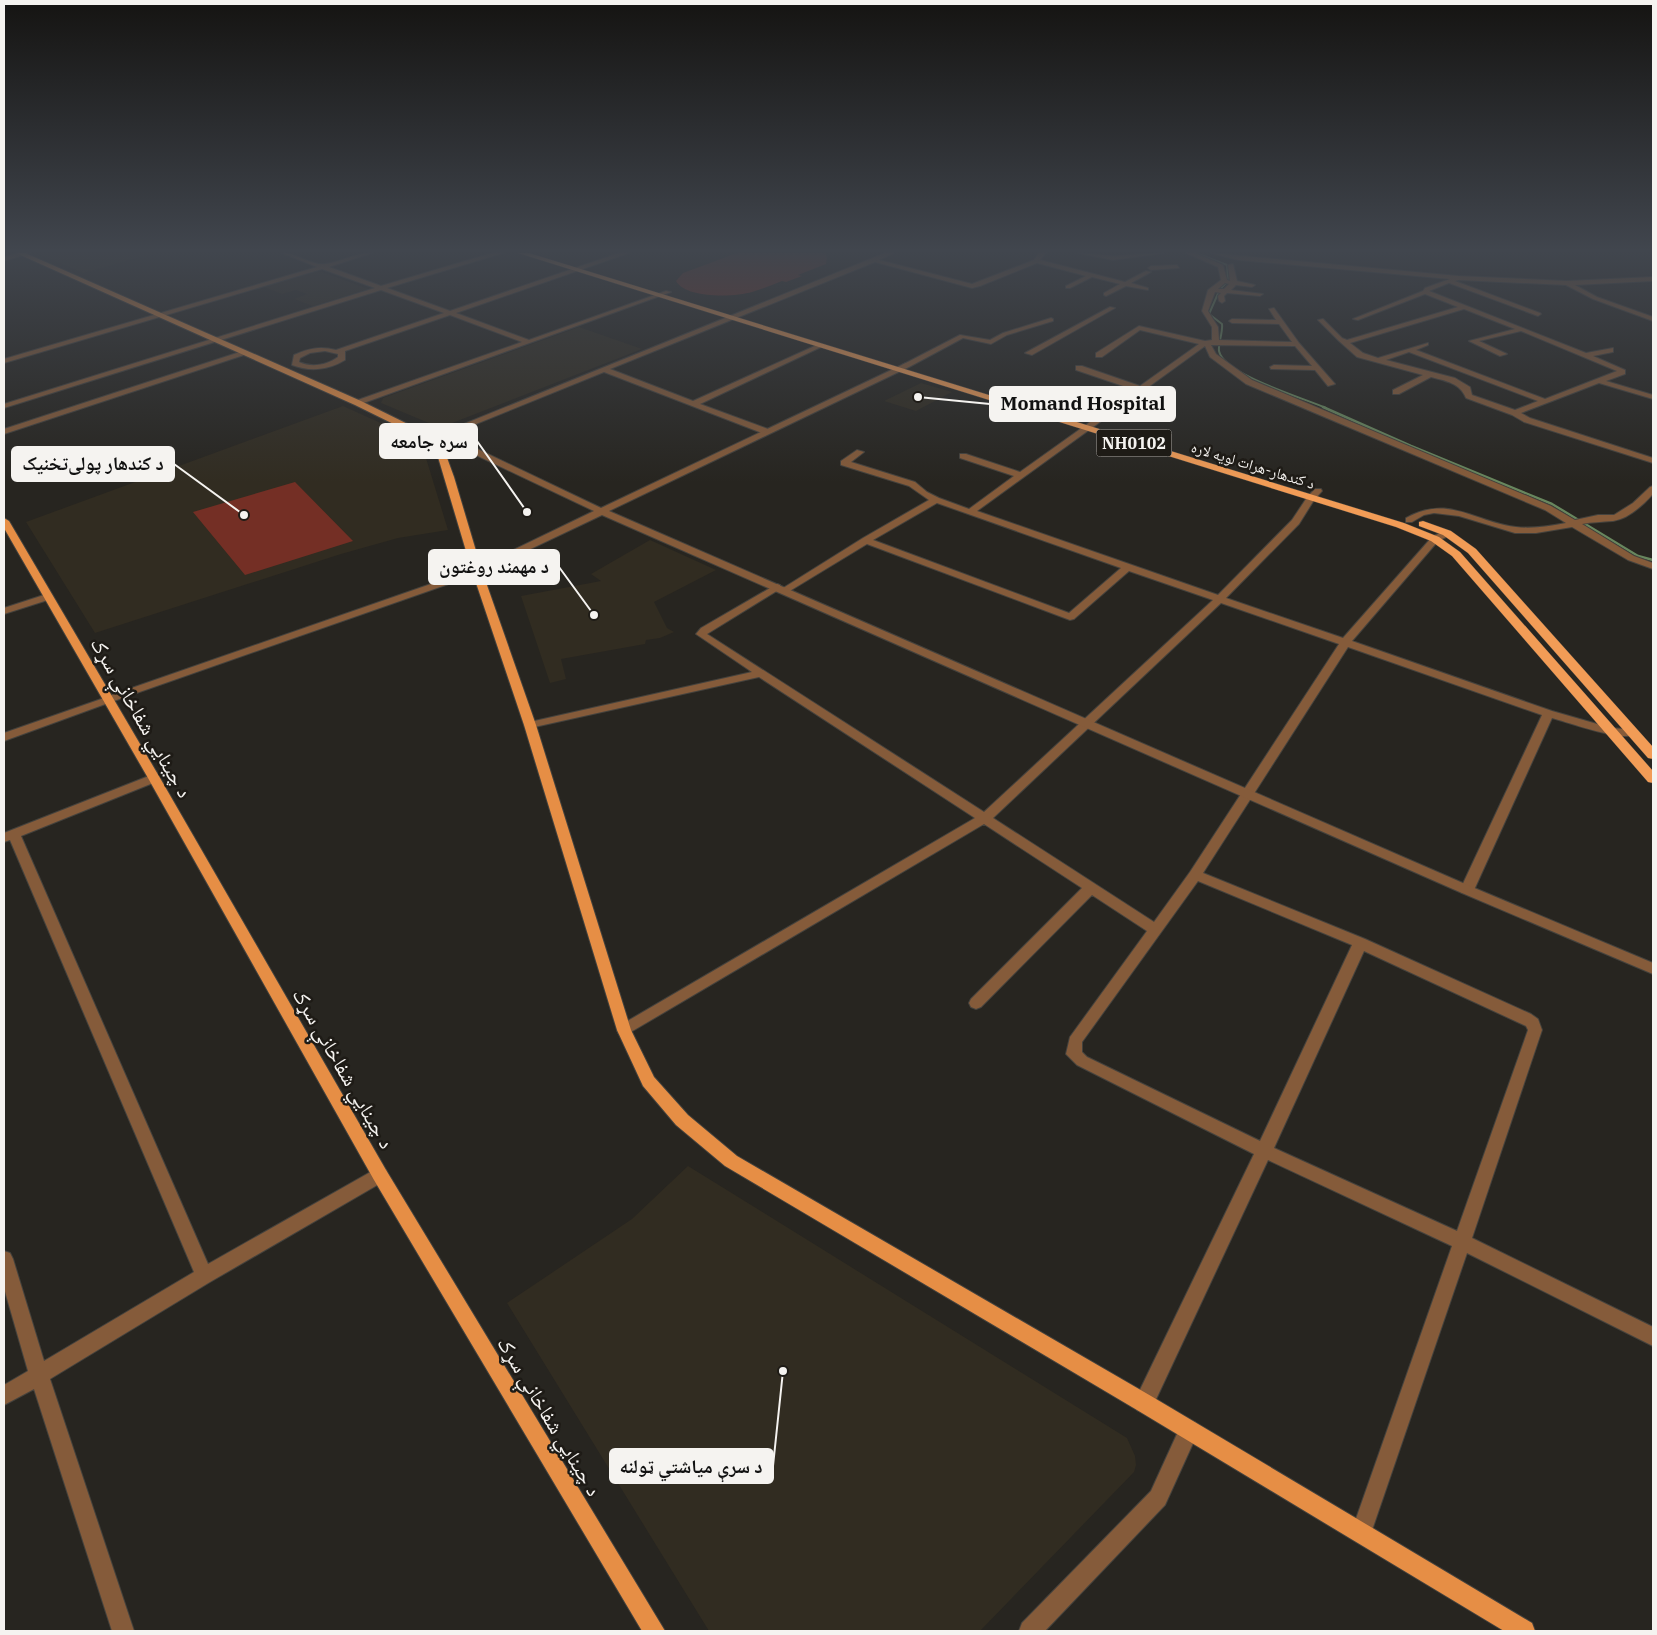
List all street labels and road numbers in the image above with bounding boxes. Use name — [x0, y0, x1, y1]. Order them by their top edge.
road number: NH0102 — [1096, 429, 1172, 456]
street label: د کندهار-هرات لويه لاره — [1189, 437, 1317, 493]
street label: د چينايي شفاخانې سړک — [80, 632, 199, 805]
street label: د چينايي شفاخانې سړک — [282, 983, 401, 1156]
street label: د چينايي شفاخانې سړک — [487, 1331, 609, 1503]

